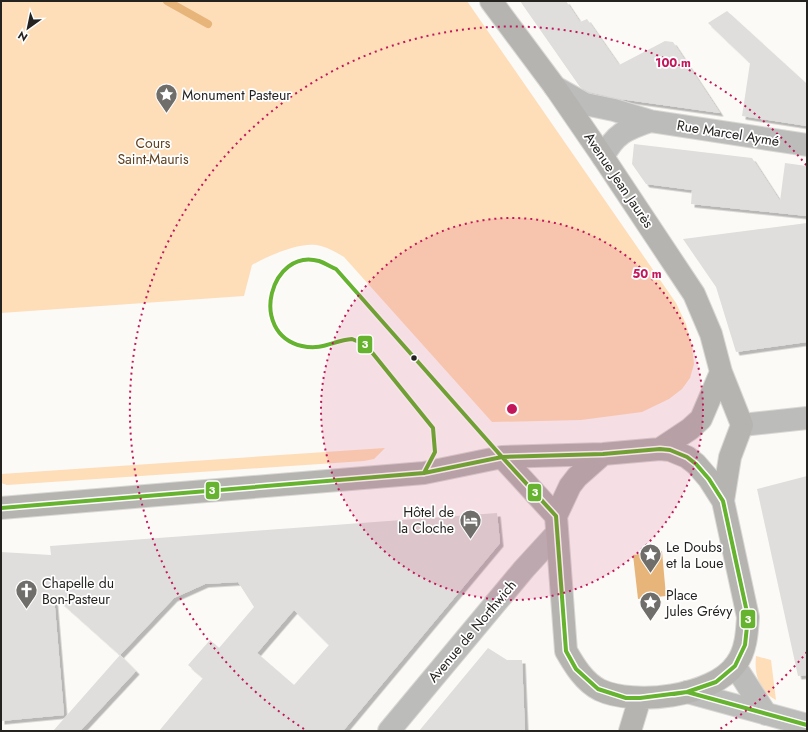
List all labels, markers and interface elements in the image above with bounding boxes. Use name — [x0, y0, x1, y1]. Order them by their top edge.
north arrow — [8, 8, 48, 48]
text: N — [15, 27, 31, 45]
text: 100 m — [655, 54, 691, 72]
place icon: Monument Pasteur — [154, 82, 180, 115]
place label: Monument Pasteur — [182, 85, 291, 105]
street label: Rue Marcel Aymé — [675, 115, 781, 151]
street label: Avenue Jean Jaurès — [580, 128, 659, 232]
park label: Cours Saint-Mauris — [117, 133, 189, 169]
text: 50 m — [632, 265, 662, 283]
line badge: 3 — [357, 335, 373, 354]
text: 3 — [362, 336, 369, 352]
unlabelled marker — [409, 353, 419, 363]
centre of rings — [505, 402, 519, 416]
line badge: 3 — [205, 481, 220, 500]
text: 3 — [209, 482, 216, 498]
line badge: 3 — [527, 483, 542, 502]
text: 3 — [532, 484, 539, 500]
place label: Hôtel de la Cloche — [398, 502, 454, 538]
hotel icon: Hôtel de la Cloche — [457, 507, 483, 540]
place label: Le Doubs et la Loue — [666, 537, 723, 573]
place icon: Le Doubs et la Loue — [637, 542, 663, 575]
place label: Chapelle du Bon-Pasteur — [42, 573, 114, 609]
street label: Avenue de Northwich — [423, 575, 521, 687]
church icon: Chapelle du Bon-Pasteur — [13, 578, 39, 611]
place label: Place Jules Grévy — [664, 585, 733, 621]
place icon: Place Jules Grévy — [638, 590, 664, 623]
line badge: 3 — [740, 609, 756, 629]
text: 3 — [745, 611, 752, 627]

